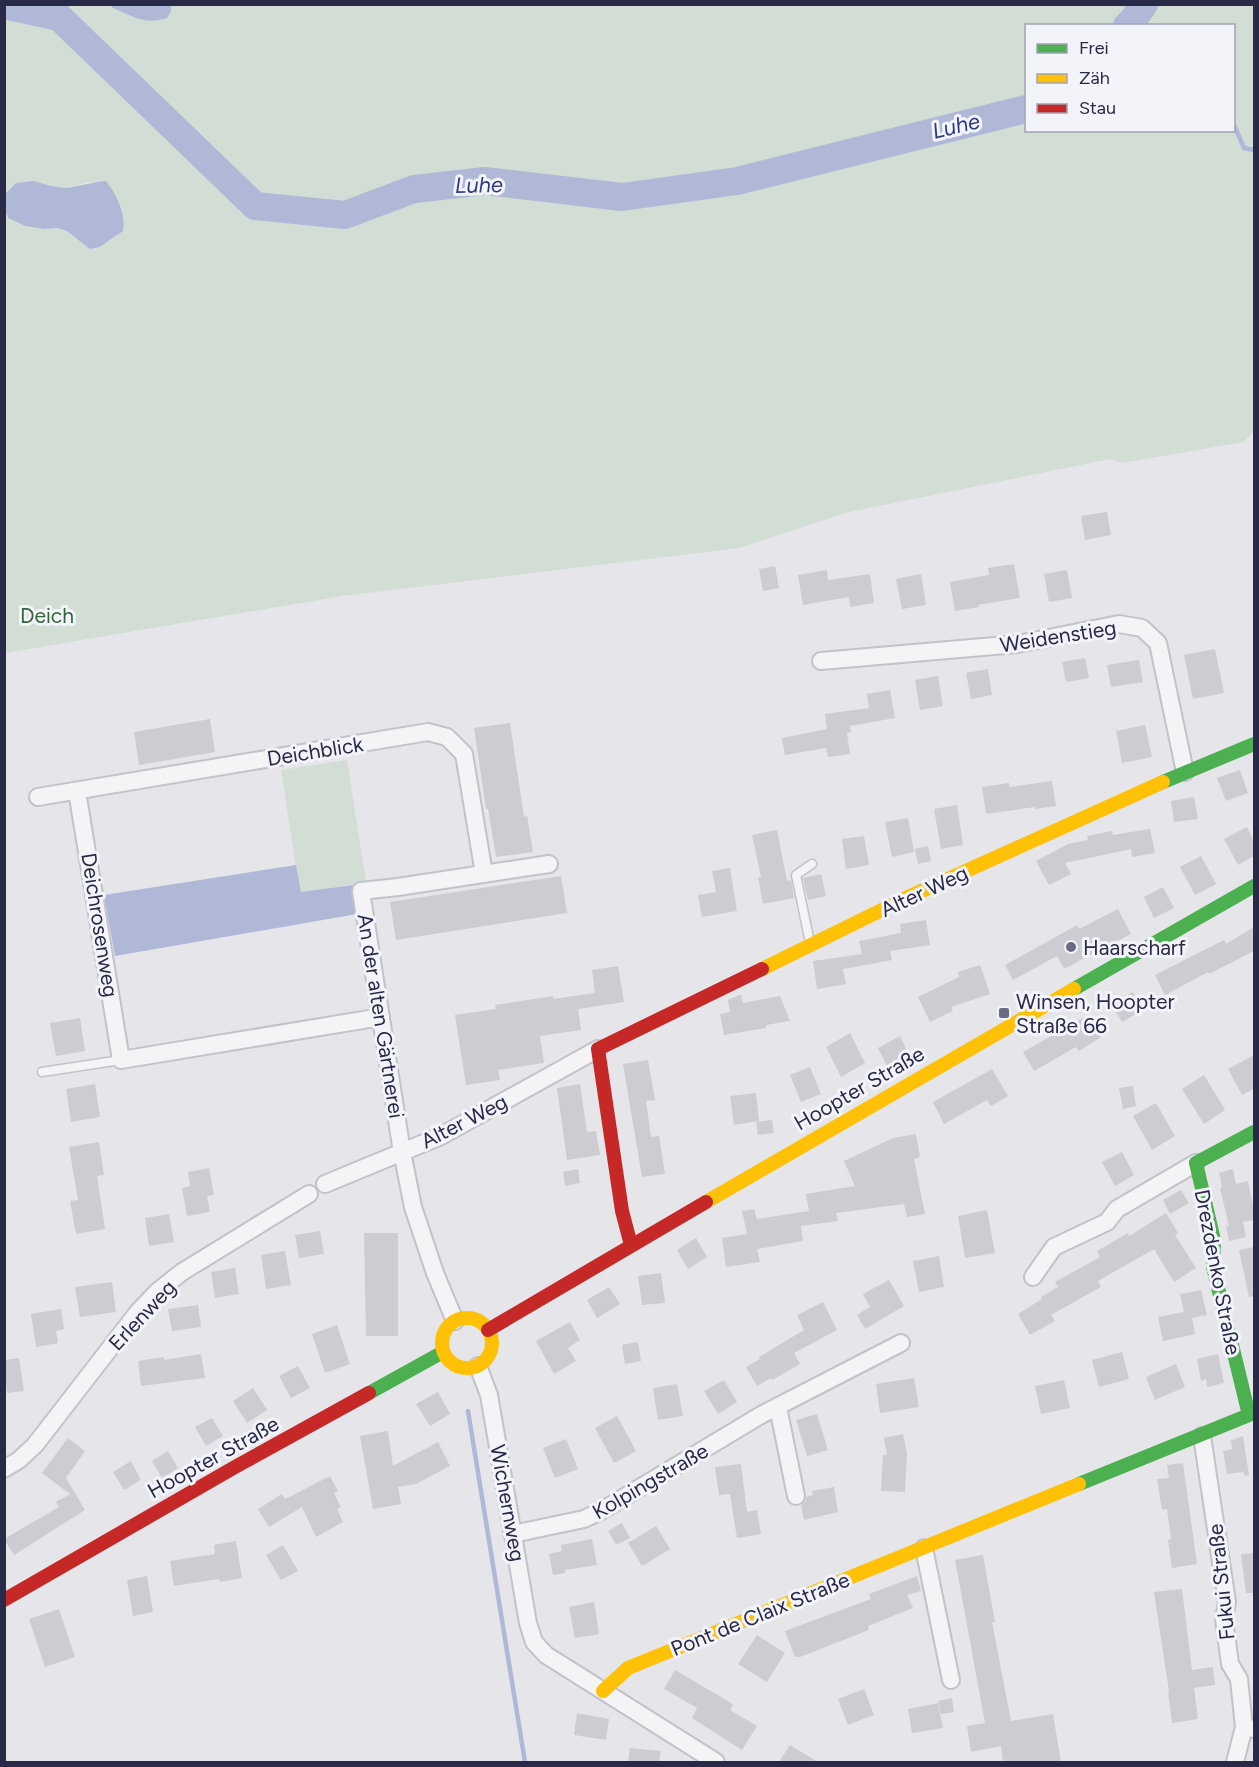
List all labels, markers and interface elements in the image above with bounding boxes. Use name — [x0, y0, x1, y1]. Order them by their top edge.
legend — [1025, 24, 1235, 132]
text: Frei — [1079, 37, 1109, 59]
text: Zäh — [1079, 67, 1110, 89]
text: Stau — [1079, 97, 1116, 119]
water label: Luhe — [929, 107, 983, 145]
water label: Luhe — [455, 171, 503, 199]
park label: Deich — [20, 603, 74, 628]
street label: Weidenstieg — [998, 614, 1118, 658]
street label: Deichblick — [265, 731, 366, 771]
street label: Deichrosenweg — [76, 851, 124, 999]
street label: Alter Weg — [876, 860, 972, 922]
street label: An der alten Gärtnerei — [352, 912, 410, 1120]
place label: Haarscharf — [1083, 935, 1186, 960]
marker: Haarscharf — [1064, 940, 1078, 954]
place label: Winsen, Hoopter Straße 66 — [1016, 989, 1175, 1038]
marker: Winsen, Hoopter Straße 66 — [997, 1006, 1011, 1020]
street label: Hoopter Straße — [789, 1041, 929, 1135]
street label: Alter Weg — [417, 1089, 511, 1153]
street label: Drezdenko Straße — [1190, 1187, 1246, 1357]
street label: Erlenweg — [103, 1275, 181, 1355]
street label: Hoopter Straße — [143, 1411, 283, 1503]
street label: Kolpingstraße — [588, 1438, 712, 1524]
street label: Wichernweg — [485, 1443, 531, 1563]
street label: Fukui Straße — [1202, 1523, 1240, 1641]
street label: Pont de Claix Straße — [667, 1567, 853, 1661]

